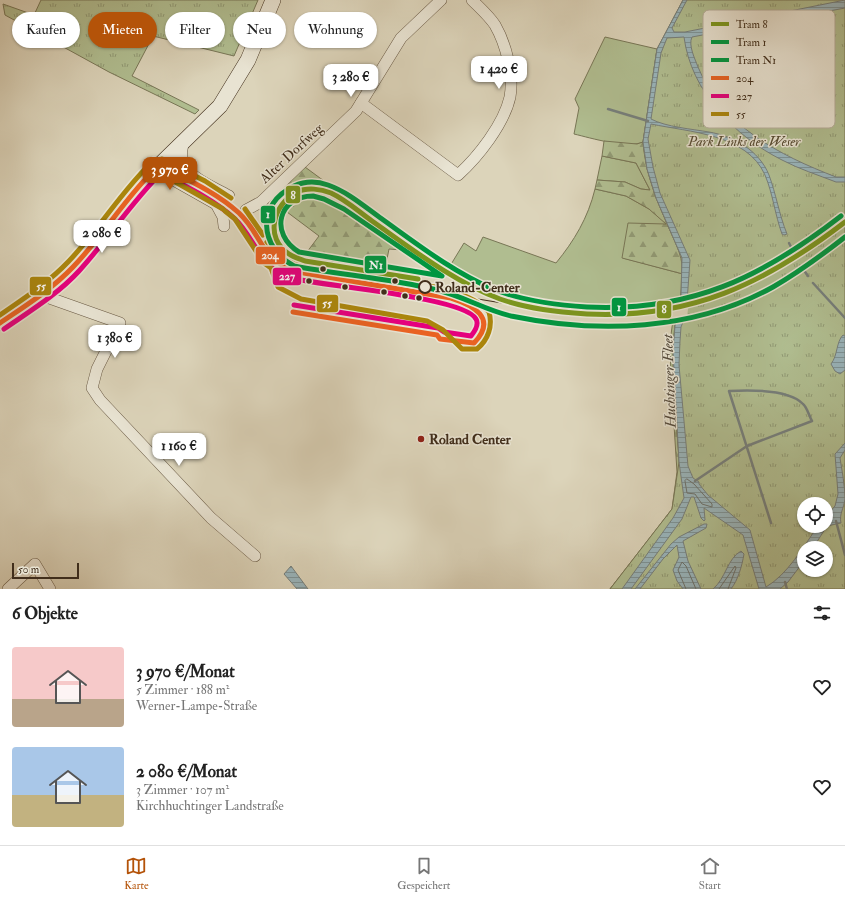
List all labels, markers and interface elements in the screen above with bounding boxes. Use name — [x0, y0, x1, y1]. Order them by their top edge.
legend — [703, 10, 835, 128]
chip: Kaufen — [12, 12, 80, 48]
chip: Mieten — [88, 12, 157, 48]
chip: Filter — [165, 12, 225, 48]
chip: Neu — [233, 12, 286, 48]
chip: Wohnung — [294, 12, 377, 48]
text: Tram 8 — [736, 18, 768, 31]
text: Tram 1 — [736, 36, 766, 49]
text: Tram N1 — [736, 54, 776, 67]
pin: 1 420 € — [462, 56, 536, 90]
text: 1 420 € — [480, 61, 518, 77]
pin: 3 280 € — [314, 64, 388, 98]
text: 3 280 € — [332, 69, 370, 85]
text: 204 — [736, 72, 754, 85]
text: 227 — [736, 90, 752, 103]
text: 55 — [736, 108, 746, 121]
street label: Alter Dorfweg — [256, 119, 327, 188]
park label: Park Links der Weser — [687, 133, 801, 150]
pin: 3 970 € — [133, 157, 207, 191]
text: 3 970 € — [151, 162, 189, 178]
line badge: 8 — [285, 185, 301, 204]
text: 8 — [290, 189, 296, 202]
line badge: 1 — [260, 205, 276, 224]
text: 1 — [266, 208, 270, 221]
pin: 2 080 € — [65, 220, 139, 254]
text: 2 080 € — [82, 225, 122, 241]
line badge: 204 — [255, 246, 286, 265]
text: 204 — [261, 249, 280, 263]
line badge: N1 — [364, 255, 387, 274]
text: N1 — [368, 259, 383, 272]
unlabelled marker — [318, 264, 328, 274]
line badge: 227 — [272, 267, 302, 286]
text: 227 — [279, 270, 296, 283]
line badge: 55 — [29, 276, 52, 296]
unlabelled marker — [304, 276, 314, 286]
unlabelled marker — [390, 276, 400, 286]
place label: Roland-Center — [435, 279, 521, 296]
text: 55 — [36, 280, 46, 293]
marker: Roland-Center — [418, 280, 432, 294]
unlabelled marker — [340, 282, 350, 292]
unlabelled marker — [379, 287, 389, 297]
unlabelled marker — [400, 291, 410, 301]
unlabelled marker — [414, 293, 424, 303]
line badge: 55 — [316, 294, 339, 313]
text: 55 — [322, 297, 332, 310]
line badge: 1 — [611, 297, 627, 317]
line badge: 8 — [656, 300, 672, 319]
text: 1 — [617, 301, 621, 314]
text: 8 — [661, 303, 667, 316]
pin: 1 380 € — [78, 325, 152, 359]
text: 1 380 € — [97, 330, 133, 346]
water label: Huchtinger Fleet — [658, 333, 681, 429]
place label: Roland Center — [429, 431, 512, 448]
pin: 1 160 € — [142, 433, 216, 467]
marker: Roland Center — [416, 434, 426, 444]
text: 1 160 € — [161, 438, 197, 454]
map controls — [797, 497, 833, 577]
button: locate — [797, 497, 833, 533]
button: layers — [797, 541, 833, 577]
scale bar — [12, 561, 79, 580]
text: 50 m — [18, 563, 39, 576]
icon: filters — [811, 602, 833, 624]
text: 6 Objekte — [12, 603, 78, 624]
text: 3 970 €/Monat — [136, 661, 235, 682]
icon: home — [44, 663, 92, 711]
icon: heart — [811, 676, 833, 698]
text: 5 Zimmer · 188 m² — [136, 682, 229, 698]
text: Werner-Lampe-Straße — [136, 698, 257, 714]
text: 2 080 €/Monat — [136, 761, 237, 782]
icon: home — [44, 763, 92, 811]
icon: heart — [811, 776, 833, 798]
text: 3 Zimmer · 107 m² — [136, 782, 229, 798]
text: Kirchhuchtinger Landstraße — [136, 798, 284, 814]
tab: Karte — [124, 855, 149, 892]
tab: Gespeichert — [397, 855, 450, 892]
tab: Start — [699, 855, 721, 892]

